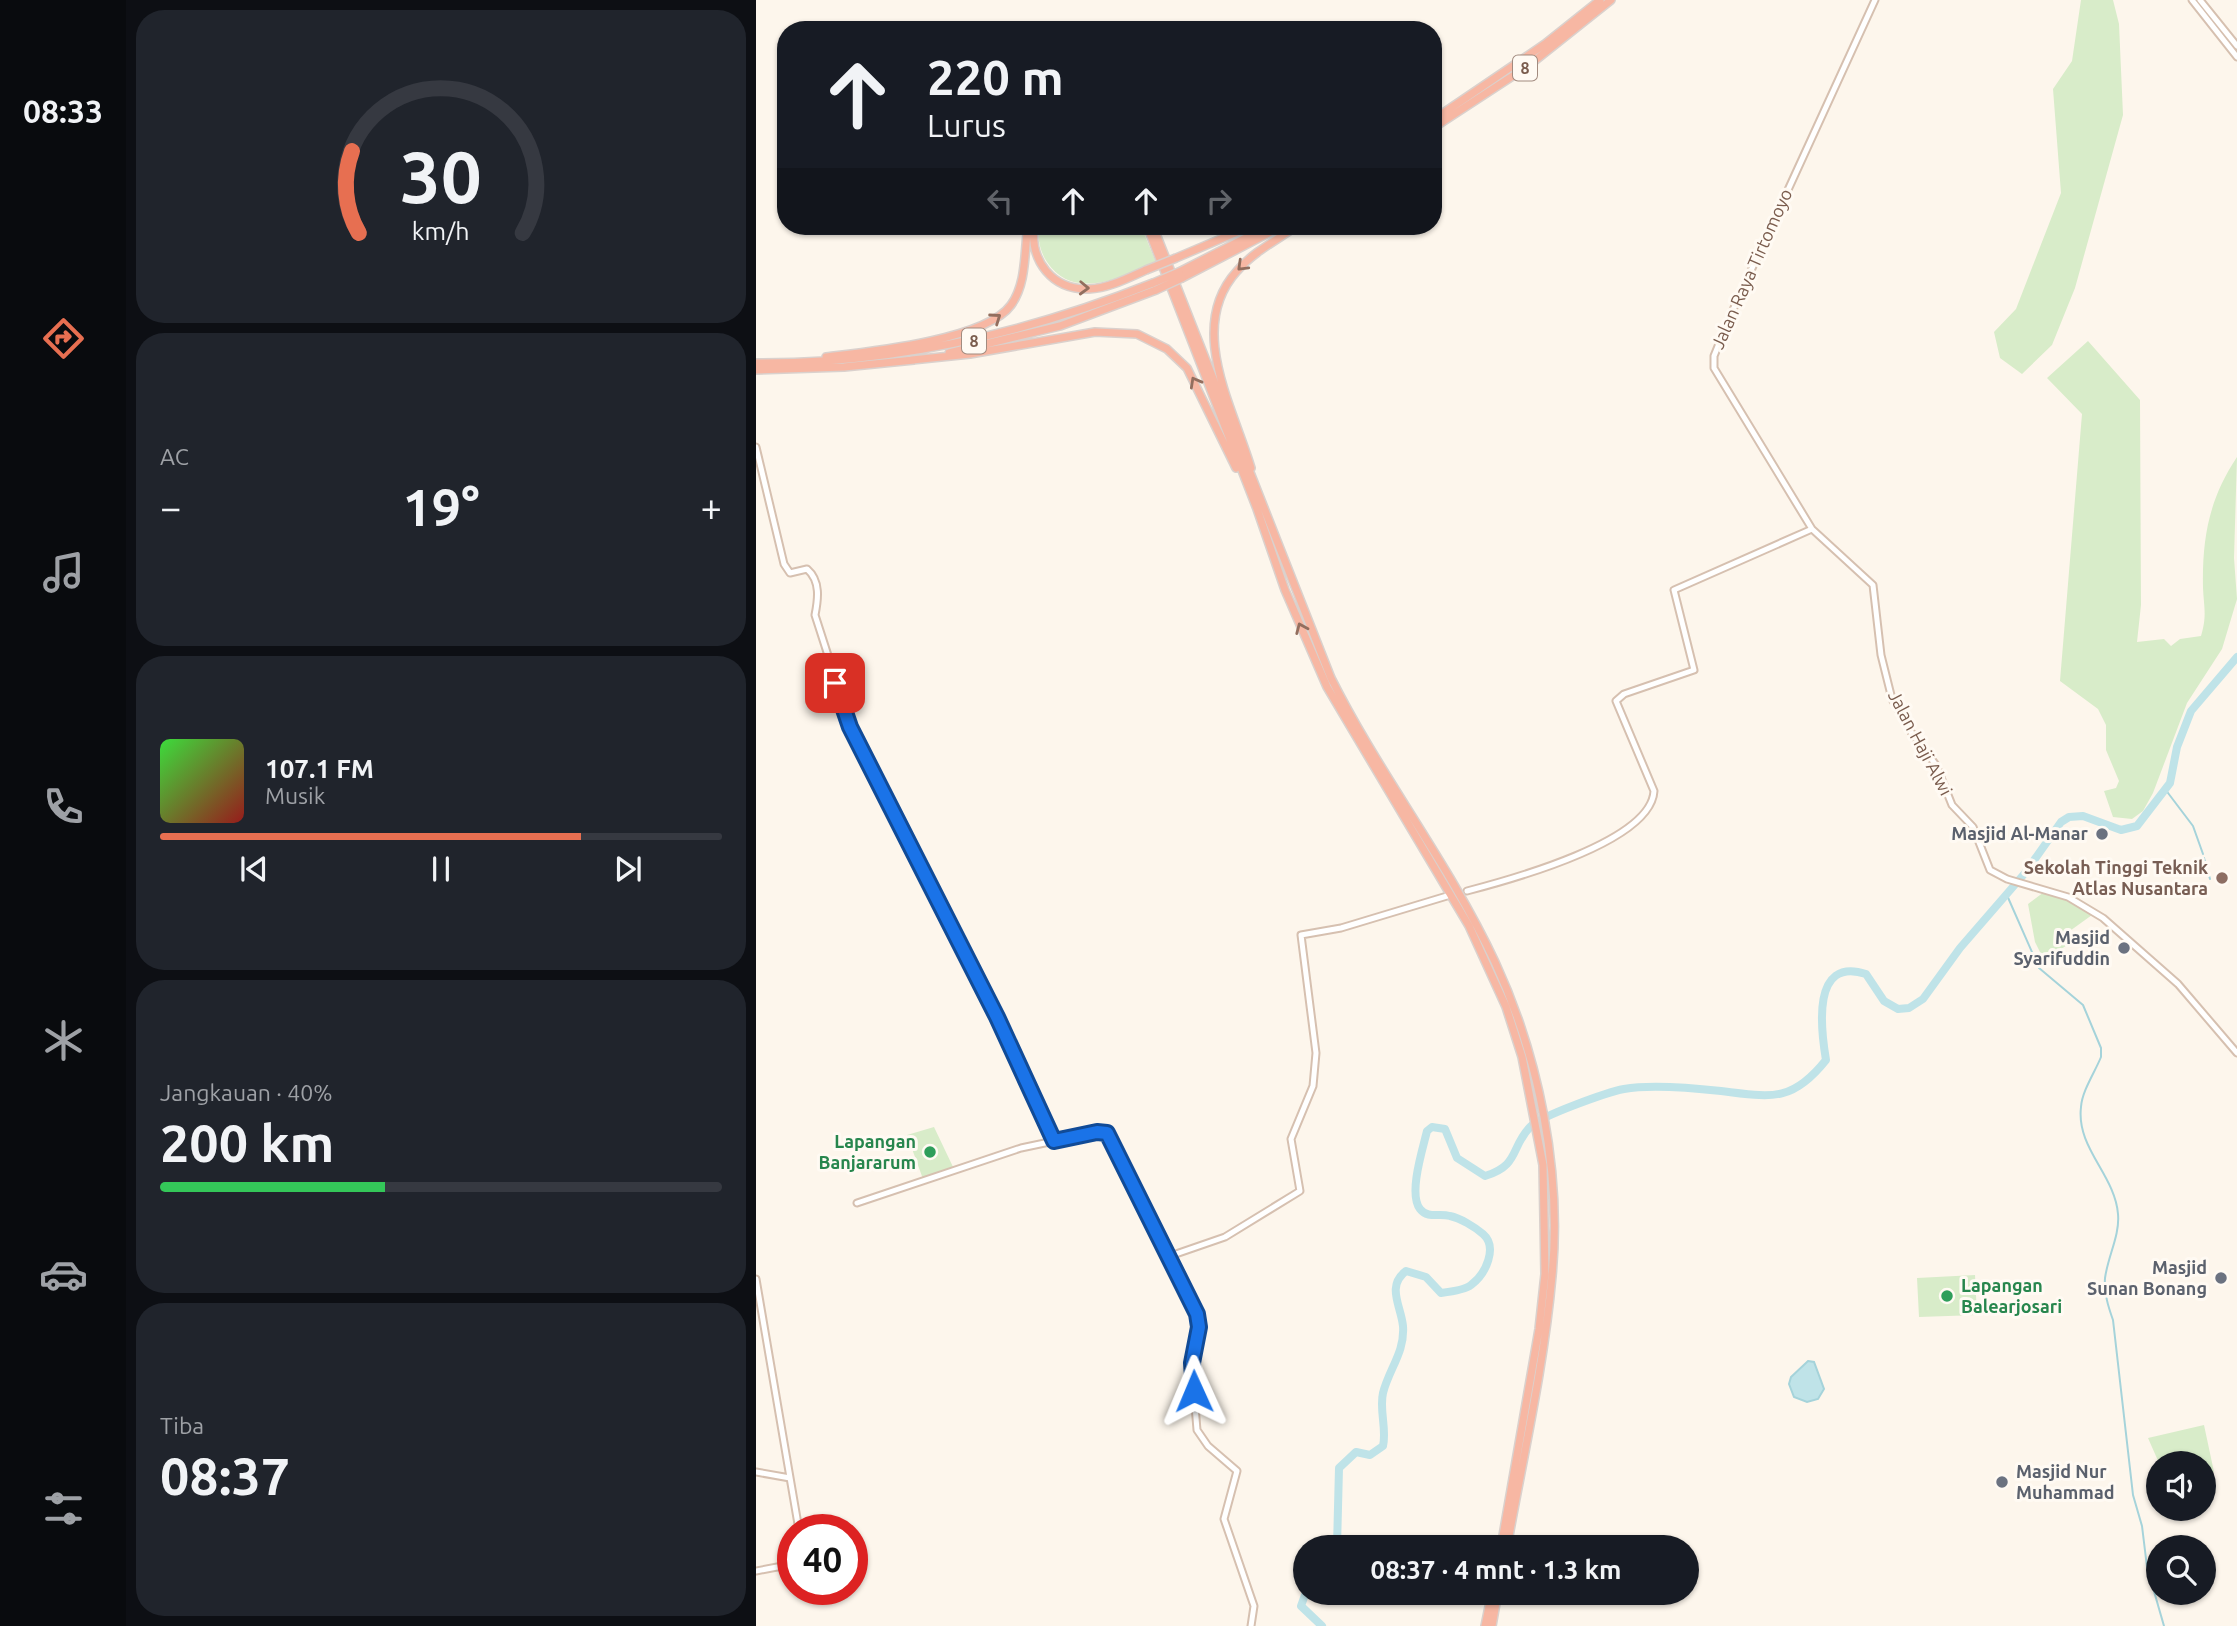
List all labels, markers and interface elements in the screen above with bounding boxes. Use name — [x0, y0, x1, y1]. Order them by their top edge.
icon: ahead — [812, 49, 903, 140]
text: 220 m — [927, 49, 1064, 104]
road number: 8 — [1513, 55, 1537, 80]
text: 08:33 — [23, 93, 103, 129]
text: Lurus — [927, 107, 1006, 143]
text: 30 — [400, 135, 482, 217]
icon: left — [981, 182, 1019, 220]
icon: ahead — [1054, 182, 1092, 220]
icon: ahead — [1127, 182, 1165, 220]
icon: right — [1200, 182, 1238, 220]
street label: Jalan Raya Tirtomoyo — [1707, 185, 1795, 352]
text: km/h — [412, 216, 470, 244]
one-way arrow — [1237, 258, 1250, 271]
one-way arrow — [1079, 280, 1090, 295]
icon: directions — [39, 314, 88, 363]
one-way arrow — [988, 314, 1001, 326]
road number: 8 — [962, 328, 986, 354]
one-way arrow — [1190, 377, 1203, 389]
text: AC — [160, 444, 189, 469]
text: 19° — [402, 478, 480, 536]
text: − — [160, 486, 181, 528]
text: + — [701, 486, 722, 528]
icon: music — [39, 548, 88, 597]
one-way arrow — [1295, 623, 1309, 635]
pin — [805, 653, 865, 713]
icon: arrive — [816, 664, 854, 702]
street label: Jalan Haji Alwi — [1885, 687, 1957, 798]
text: 107.1 FM — [265, 754, 374, 783]
icon: phone — [39, 782, 88, 831]
text: Musik — [265, 783, 325, 808]
place label: Masjid Al-Manar — [1951, 823, 2089, 843]
marker: Masjid Al-Manar — [2094, 826, 2110, 842]
icon: previous — [235, 850, 273, 888]
icon: pause — [422, 850, 460, 888]
icon: next — [609, 850, 647, 888]
place label: Sekolah Tinggi Teknik Atlas Nusantara — [2024, 857, 2208, 898]
marker: Sekolah Tinggi Teknik Atlas Nusantara — [2214, 870, 2230, 886]
place label: Masjid Syarifuddin — [2013, 927, 2110, 968]
marker: Masjid Syarifuddin — [2116, 940, 2132, 956]
icon: climate — [39, 1016, 88, 1065]
text: Jangkauan · 40% — [160, 1080, 332, 1105]
text: 200 km — [160, 1114, 334, 1172]
place label: Lapangan Banjararum — [819, 1131, 916, 1172]
marker: Lapangan Banjararum — [922, 1144, 938, 1160]
icon: car — [39, 1250, 88, 1299]
place label: Masjid Sunan Bonang — [2087, 1257, 2207, 1298]
marker: Masjid Sunan Bonang — [2213, 1270, 2229, 1286]
place label: Lapangan Balearjosari — [1961, 1275, 2062, 1316]
marker: Lapangan Balearjosari — [1939, 1288, 1955, 1304]
position arrow — [1157, 1354, 1231, 1428]
text: Tiba — [160, 1413, 204, 1438]
text: 08:37 — [160, 1447, 290, 1505]
map controls — [2146, 1451, 2216, 1605]
button: sound — [2146, 1451, 2216, 1521]
place label: Masjid Nur Muhammad — [2016, 1461, 2114, 1502]
marker: Masjid Nur Muhammad — [1994, 1474, 2010, 1490]
icon: filters — [39, 1484, 88, 1533]
speed limit sign: 40 — [777, 1514, 868, 1605]
button: search — [2146, 1535, 2216, 1605]
text: 08:37 · 4 mnt · 1.3 km — [1370, 1555, 1622, 1584]

